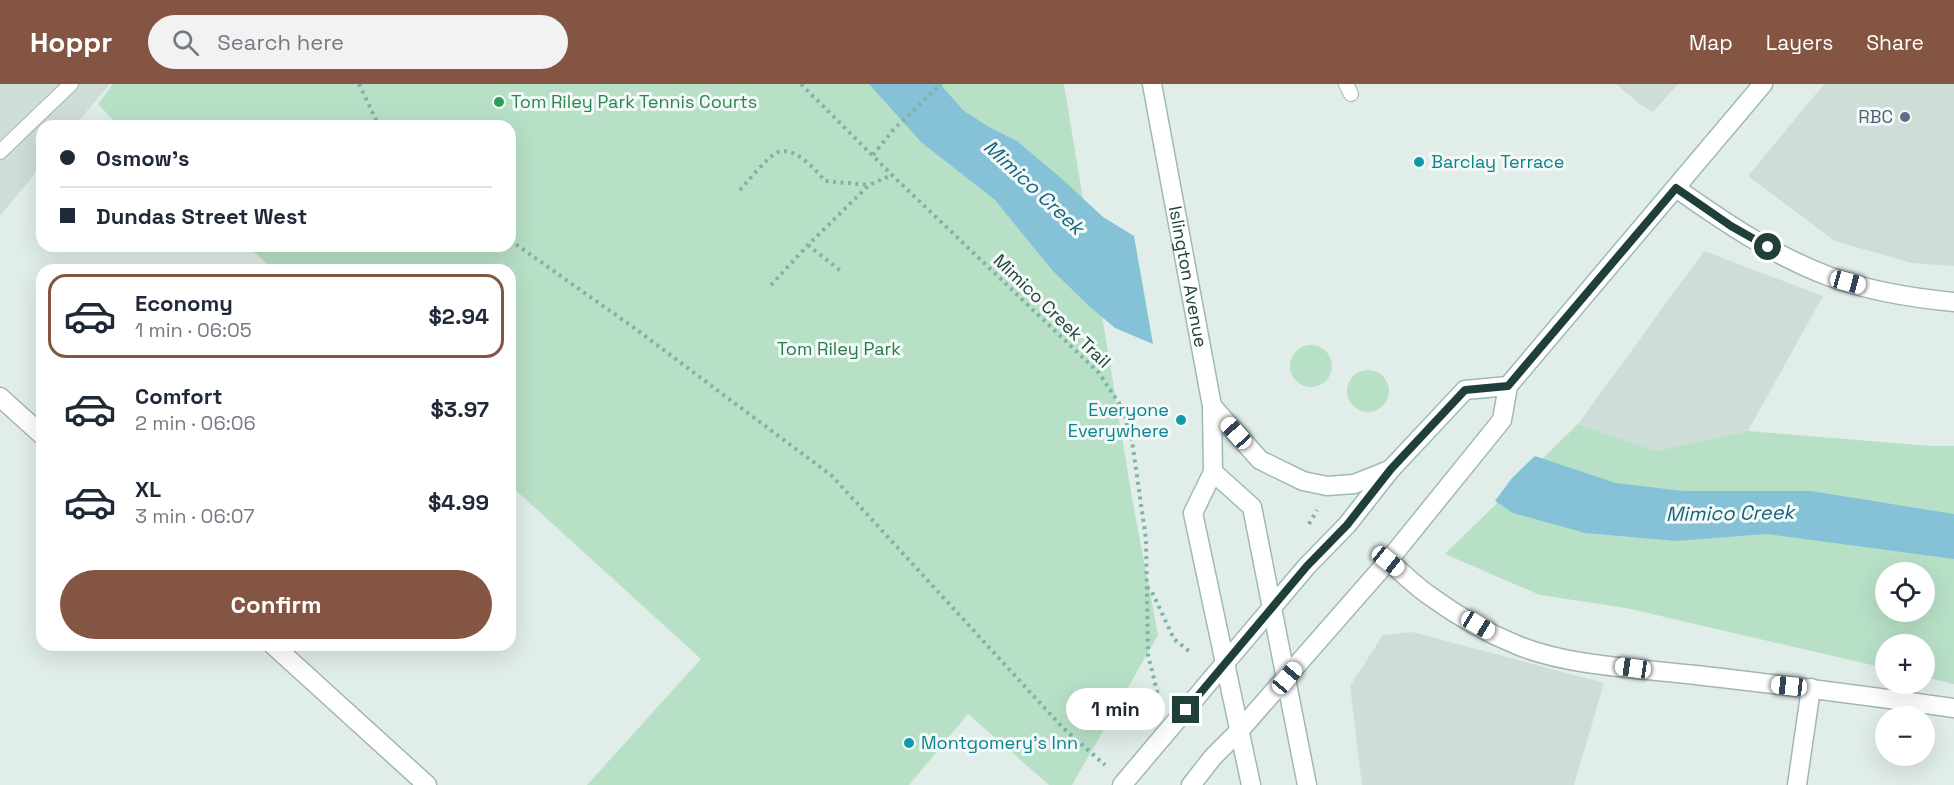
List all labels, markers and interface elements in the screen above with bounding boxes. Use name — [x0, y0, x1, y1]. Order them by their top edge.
search box — [148, 15, 568, 69]
text: Hoppr — [30, 24, 112, 60]
icon: search — [169, 26, 202, 59]
text: Search here — [217, 28, 344, 56]
text: Map — [1689, 29, 1733, 56]
text: Layers — [1766, 29, 1833, 56]
text: Share — [1866, 29, 1924, 56]
place label: Tom Riley Park Tennis Courts — [511, 90, 757, 113]
marker: Tom Riley Park Tennis Courts — [492, 95, 506, 109]
place label: RBC — [1858, 105, 1893, 128]
marker: RBC — [1898, 110, 1912, 124]
water label: Mimico Creek — [978, 134, 1091, 242]
text: Osmow's — [96, 144, 190, 172]
place label: Barclay Terrace — [1431, 150, 1564, 173]
marker: Barclay Terrace — [1412, 155, 1426, 169]
text: Dundas Street West — [96, 202, 307, 230]
street label: Islington Avenue — [1164, 204, 1213, 349]
route start — [1754, 233, 1781, 260]
street label: Mimico Creek Trail — [989, 249, 1116, 373]
car — [1828, 269, 1868, 295]
icon: car — [63, 289, 117, 343]
text: Economy — [135, 289, 233, 317]
text: $2.94 — [428, 302, 489, 330]
text: 1 min · 06:05 — [135, 317, 252, 343]
park label: Tom Riley Park — [777, 337, 901, 360]
icon: car — [63, 382, 117, 436]
text: Comfort — [135, 382, 223, 410]
text: $3.97 — [430, 395, 489, 423]
place label: Everyone Everywhere — [1068, 398, 1169, 442]
text: 2 min · 06:06 — [135, 410, 256, 436]
marker: Everyone Everywhere — [1174, 413, 1188, 427]
car — [1217, 414, 1255, 452]
icon: car — [63, 475, 117, 529]
text: XL — [135, 475, 161, 503]
text: $4.99 — [428, 488, 489, 516]
water label: Mimico Creek — [1666, 499, 1797, 527]
text: 3 min · 06:07 — [135, 503, 254, 529]
car — [1368, 543, 1408, 579]
map controls — [1875, 562, 1935, 766]
button: locate — [1875, 562, 1935, 622]
button: Confirm — [60, 570, 492, 639]
car — [1458, 608, 1498, 642]
button: + — [1875, 634, 1935, 694]
car — [1614, 657, 1652, 679]
car — [1269, 658, 1305, 698]
car — [1770, 675, 1808, 697]
callout: 1 min — [1066, 689, 1165, 731]
text: 1 min — [1091, 696, 1140, 722]
route end — [1172, 696, 1199, 723]
button: − — [1875, 706, 1935, 766]
place label: Montgomery's Inn — [921, 731, 1078, 754]
marker: Montgomery's Inn — [902, 736, 916, 750]

